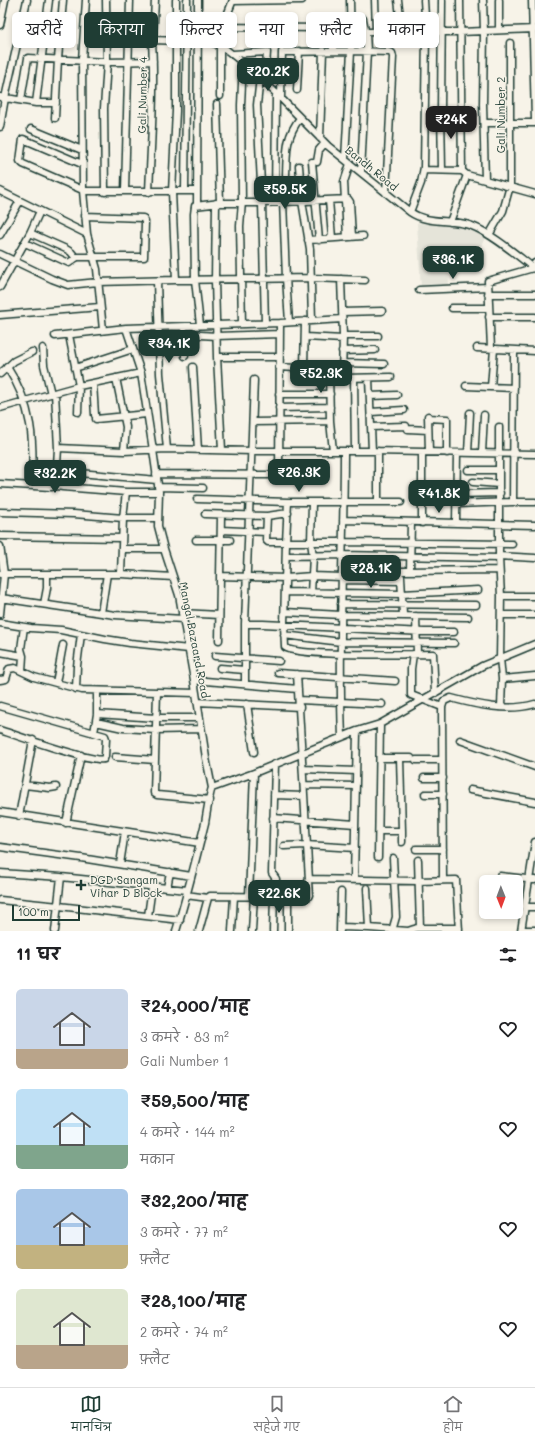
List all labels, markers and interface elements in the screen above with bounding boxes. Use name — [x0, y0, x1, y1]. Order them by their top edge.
chip: खरीदें — [12, 12, 76, 48]
chip: किराया — [84, 12, 158, 48]
chip: फ़िल्टर — [166, 12, 237, 48]
chip: नया — [245, 12, 298, 48]
chip: फ़्लैट — [306, 12, 366, 48]
chip: मकान — [374, 12, 439, 48]
street label: Gali Number 4 — [134, 56, 150, 134]
pin: ₹20.2K — [235, 58, 301, 92]
text: ₹20.2K — [246, 62, 290, 79]
street label: Gali Number 2 — [493, 77, 508, 153]
pin: ₹24K — [427, 106, 475, 140]
text: ₹24K — [435, 110, 467, 127]
street label: Bandh Road — [342, 142, 402, 194]
pin: ₹59.5K — [252, 176, 318, 210]
text: ₹59.5K — [263, 180, 307, 197]
pin: ₹36.1K — [420, 246, 486, 280]
text: ₹36.1K — [432, 250, 474, 267]
pin: ₹34.1K — [136, 330, 202, 364]
text: ₹34.1K — [148, 334, 190, 351]
pin: ₹52.3K — [288, 360, 354, 394]
text: ₹52.3K — [299, 364, 343, 381]
pin: ₹26.3K — [266, 459, 332, 493]
pin: ₹32.2K — [22, 460, 88, 494]
text: ₹26.3K — [277, 463, 321, 480]
text: ₹32.2K — [33, 464, 77, 481]
pin: ₹41.8K — [406, 480, 472, 514]
text: ₹41.8K — [417, 484, 461, 501]
pin: ₹28.1K — [338, 555, 404, 589]
text: ₹28.1K — [350, 559, 392, 576]
street label: Mangal Bazaard Road — [176, 581, 214, 699]
place label: DGD Sangam Vihar D Block — [90, 872, 162, 900]
north arrow — [479, 875, 523, 919]
map controls — [479, 875, 523, 919]
marker: DGD Sangam Vihar D Block — [75, 879, 87, 891]
pin: ₹22.6K — [246, 880, 312, 914]
text: ₹22.6K — [257, 884, 301, 901]
scale bar — [12, 903, 80, 922]
text: 100 m — [18, 904, 49, 919]
text: 11 घर — [16, 942, 60, 964]
icon: filters — [497, 944, 519, 966]
text: ₹24,000/माह — [140, 994, 249, 1016]
icon: home — [48, 1005, 96, 1053]
icon: heart — [497, 1018, 519, 1040]
text: 3 कमरे · 83 m² — [140, 1028, 229, 1045]
text: Gali Number 1 — [140, 1052, 229, 1069]
text: ₹59,500/माह — [140, 1089, 248, 1111]
icon: home — [48, 1105, 96, 1153]
icon: heart — [497, 1118, 519, 1140]
text: 4 कमरे · 144 m² — [140, 1123, 235, 1140]
text: मकान — [140, 1150, 174, 1167]
text: ₹32,200/माह — [140, 1189, 247, 1211]
icon: home — [48, 1205, 96, 1253]
icon: heart — [497, 1218, 519, 1240]
text: 3 कमरे · 77 m² — [140, 1223, 228, 1240]
text: फ़्लैट — [140, 1250, 170, 1267]
text: ₹28,100/माह — [140, 1289, 246, 1311]
icon: home — [48, 1305, 96, 1353]
icon: heart — [497, 1318, 519, 1340]
text: 2 कमरे · 74 m² — [140, 1323, 228, 1340]
text: फ़्लैट — [140, 1350, 170, 1367]
tab: मानचित्र — [71, 1393, 111, 1439]
tab: सहेजे गए — [253, 1393, 300, 1439]
tab: होम — [442, 1393, 464, 1439]

